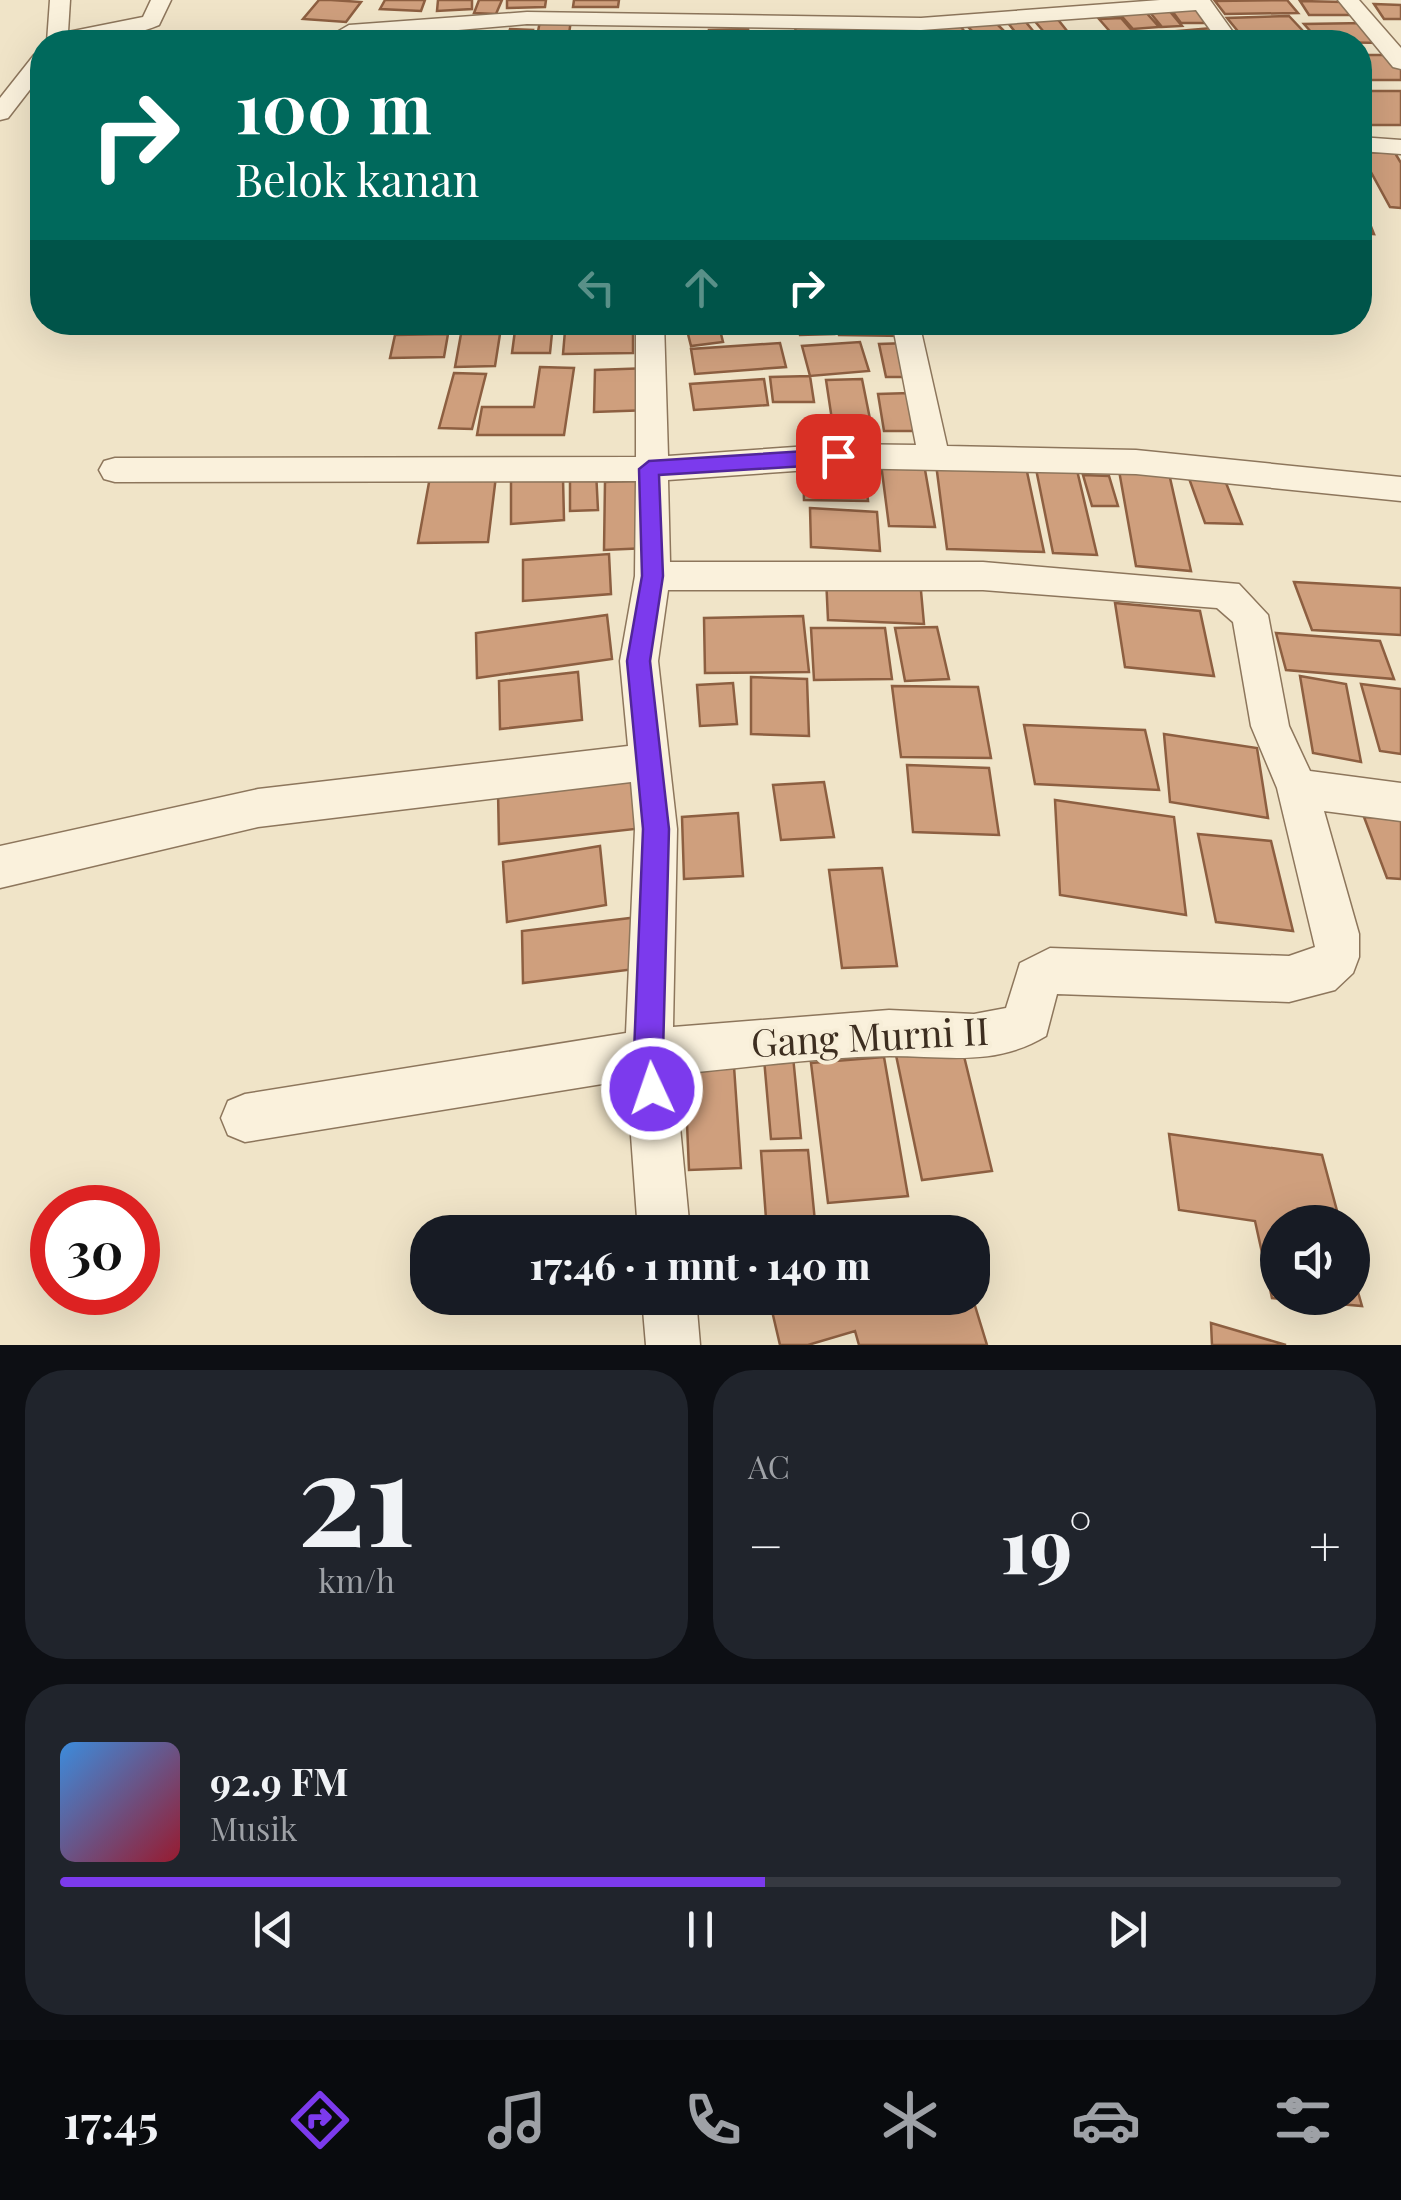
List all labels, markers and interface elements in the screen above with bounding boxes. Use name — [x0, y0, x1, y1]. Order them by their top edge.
text: 100 m — [235, 58, 432, 152]
icon: right — [70, 70, 200, 200]
text: Belok kanan — [235, 148, 479, 208]
icon: left — [569, 260, 624, 315]
icon: ahead — [674, 260, 729, 315]
icon: right — [779, 260, 834, 315]
pin — [796, 414, 881, 499]
icon: arrive — [811, 429, 866, 484]
street label: Gang Murni II — [750, 1004, 990, 1067]
position arrow — [600, 1037, 704, 1141]
speed limit sign: 30 — [30, 1185, 160, 1315]
map controls — [1260, 1205, 1370, 1315]
button: sound — [1260, 1205, 1370, 1315]
text: 17:46 · 1 mnt · 140 m — [530, 1239, 870, 1290]
text: 21 — [298, 1406, 415, 1580]
text: AC — [748, 1444, 790, 1487]
text: 19° — [1001, 1493, 1092, 1593]
text: − — [748, 1507, 784, 1581]
text: + — [1309, 1507, 1341, 1581]
text: km/h — [318, 1558, 395, 1601]
text: 92.9 FM — [210, 1755, 348, 1806]
text: Musik — [210, 1806, 297, 1849]
icon: previous — [246, 1902, 301, 1957]
icon: pause — [673, 1902, 728, 1957]
icon: next — [1100, 1902, 1155, 1957]
icon: directions — [285, 2085, 355, 2155]
icon: music — [482, 2085, 552, 2155]
icon: phone — [678, 2085, 748, 2155]
icon: climate — [875, 2085, 945, 2155]
icon: car — [1071, 2085, 1141, 2155]
icon: filters — [1268, 2085, 1338, 2155]
text: 17:45 — [63, 2090, 158, 2150]

